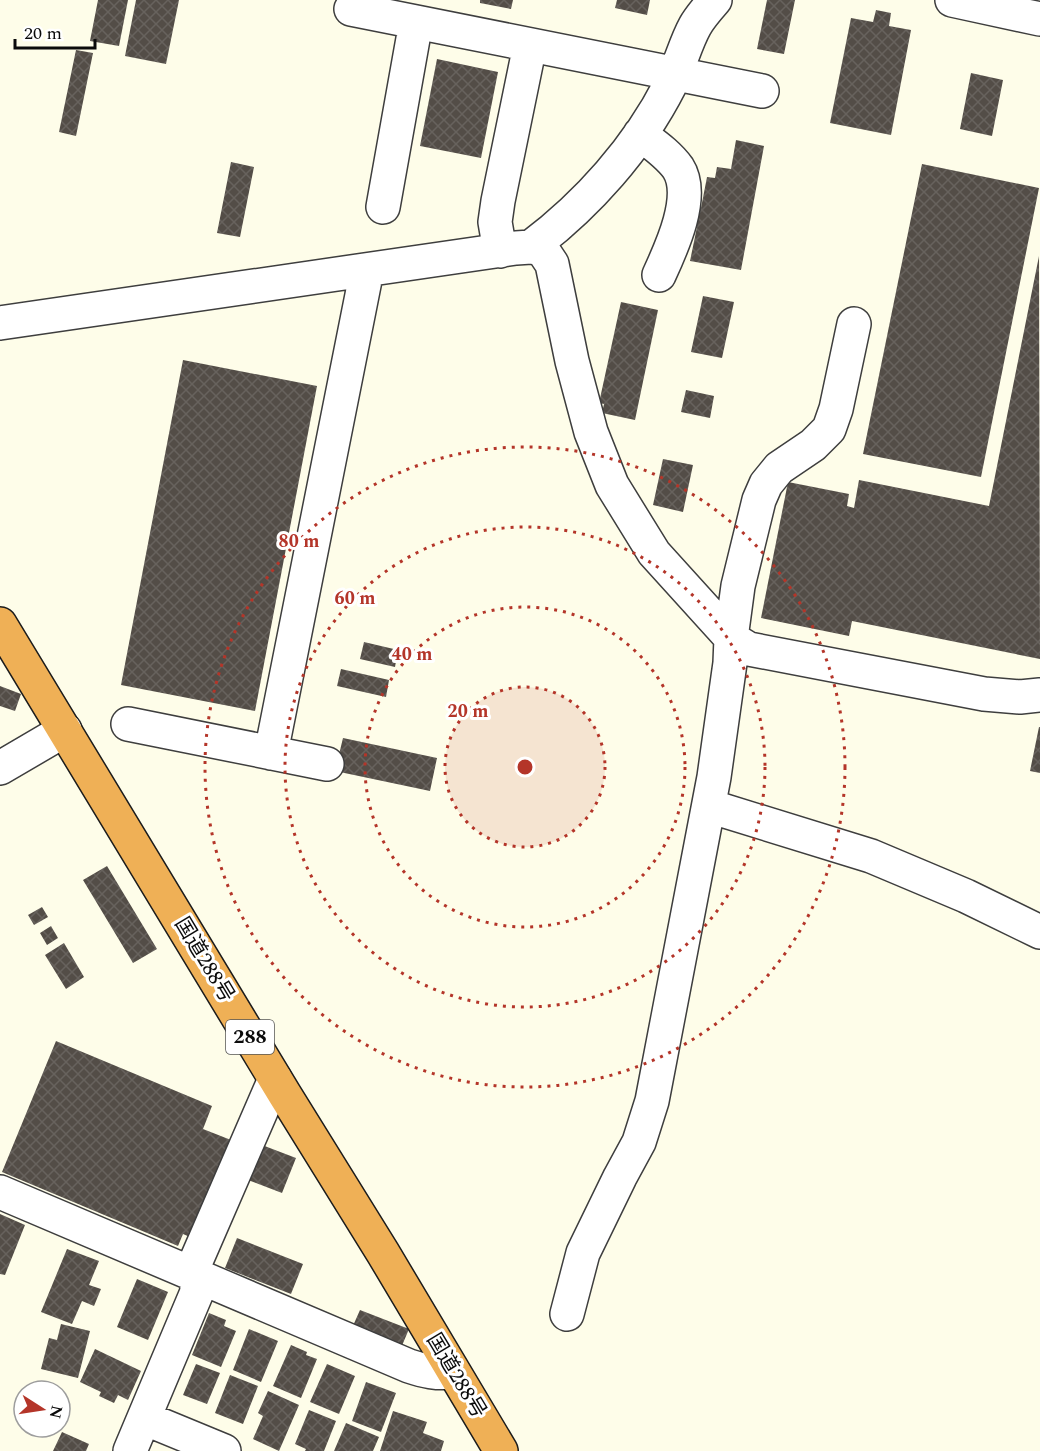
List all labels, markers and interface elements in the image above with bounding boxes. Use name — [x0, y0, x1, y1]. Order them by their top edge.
scale bar — [15, 12, 94, 50]
text: 20 m — [24, 20, 62, 47]
text: 80 m — [279, 528, 319, 555]
text: 60 m — [335, 585, 375, 612]
text: 40 m — [392, 641, 432, 668]
text: 20 m — [448, 698, 488, 725]
centre of rings — [515, 757, 535, 777]
street label: 国道288号 — [166, 911, 242, 1009]
road number: 288 — [226, 1020, 274, 1054]
street label: 国道288号 — [418, 1327, 494, 1425]
north arrow — [12, 1379, 72, 1439]
text: N — [43, 1403, 69, 1421]

